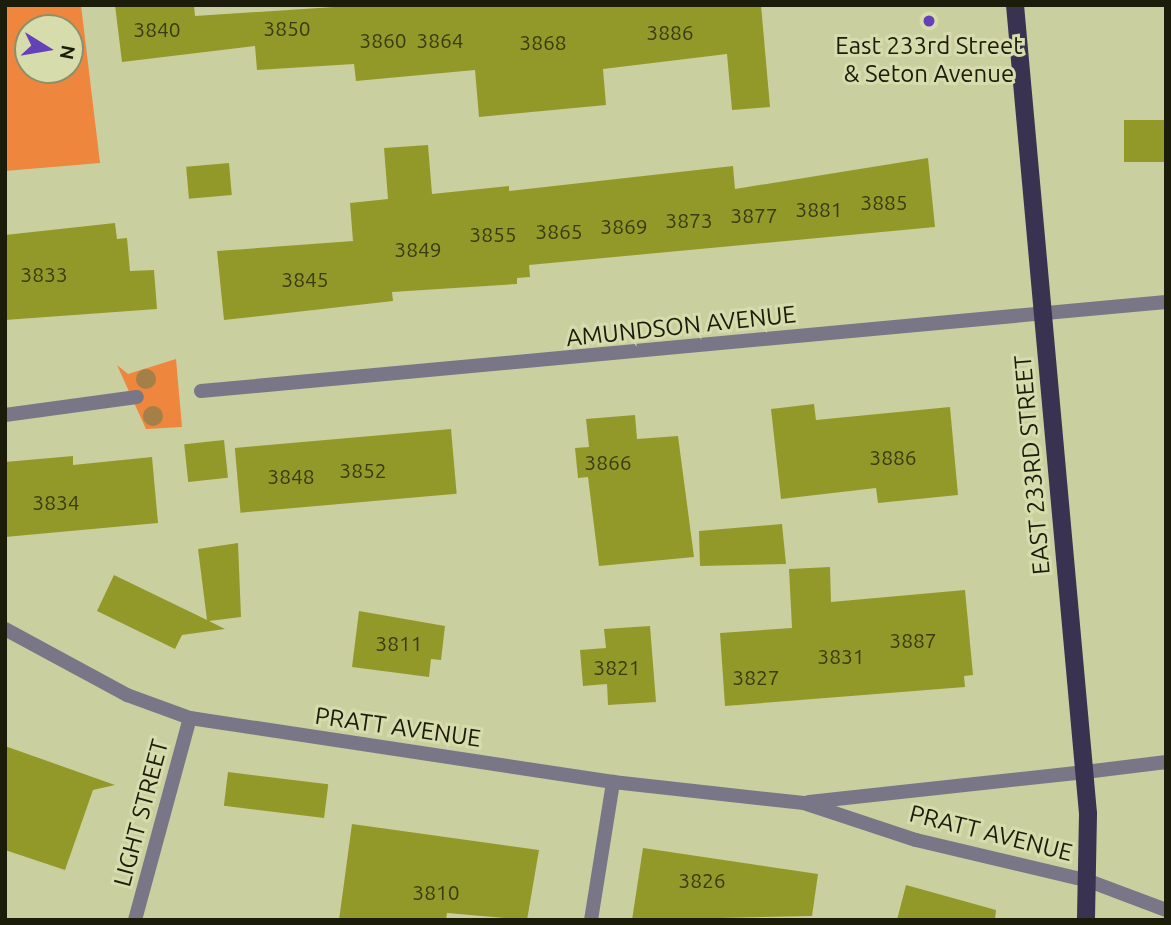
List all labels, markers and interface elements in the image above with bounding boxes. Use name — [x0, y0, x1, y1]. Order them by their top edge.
marker: East 233rd Street & Seton Avenue — [921, 13, 937, 29]
north arrow — [14, 14, 84, 84]
house number: 3850 — [263, 15, 311, 41]
house number: 3840 — [133, 16, 181, 42]
house number: 3886 — [646, 19, 694, 45]
house number: 3860 — [359, 27, 407, 53]
house number: 3864 — [416, 27, 464, 53]
house number: 3868 — [519, 29, 567, 55]
place label: East 233rd Street & Seton Avenue — [835, 32, 1023, 88]
text: N — [55, 44, 80, 62]
house number: 3885 — [860, 189, 908, 215]
house number: 3881 — [795, 196, 843, 222]
house number: 3877 — [730, 202, 778, 228]
house number: 3873 — [665, 207, 713, 233]
house number: 3869 — [600, 213, 648, 239]
house number: 3865 — [535, 218, 583, 244]
house number: 3855 — [469, 221, 517, 247]
house number: 3849 — [394, 236, 442, 262]
house number: 3833 — [20, 261, 68, 287]
house number: 3845 — [281, 266, 329, 292]
street label: AMUNDSON AVENUE — [565, 300, 797, 352]
street label: EAST 233RD STREET — [1008, 354, 1056, 576]
house number: 3886 — [869, 444, 917, 470]
house number: 3866 — [584, 449, 632, 475]
house number: 3852 — [339, 457, 387, 483]
house number: 3848 — [267, 463, 315, 489]
house number: 3834 — [32, 489, 80, 515]
house number: 3887 — [889, 627, 937, 653]
house number: 3811 — [375, 630, 423, 656]
house number: 3831 — [817, 643, 865, 669]
house number: 3821 — [593, 654, 641, 680]
house number: 3827 — [732, 664, 780, 690]
street label: PRATT AVENUE — [313, 701, 483, 753]
street label: LIGHT STREET — [108, 736, 174, 890]
street label: PRATT AVENUE — [906, 799, 1076, 867]
house number: 3826 — [678, 867, 726, 893]
house number: 3810 — [412, 879, 460, 905]

